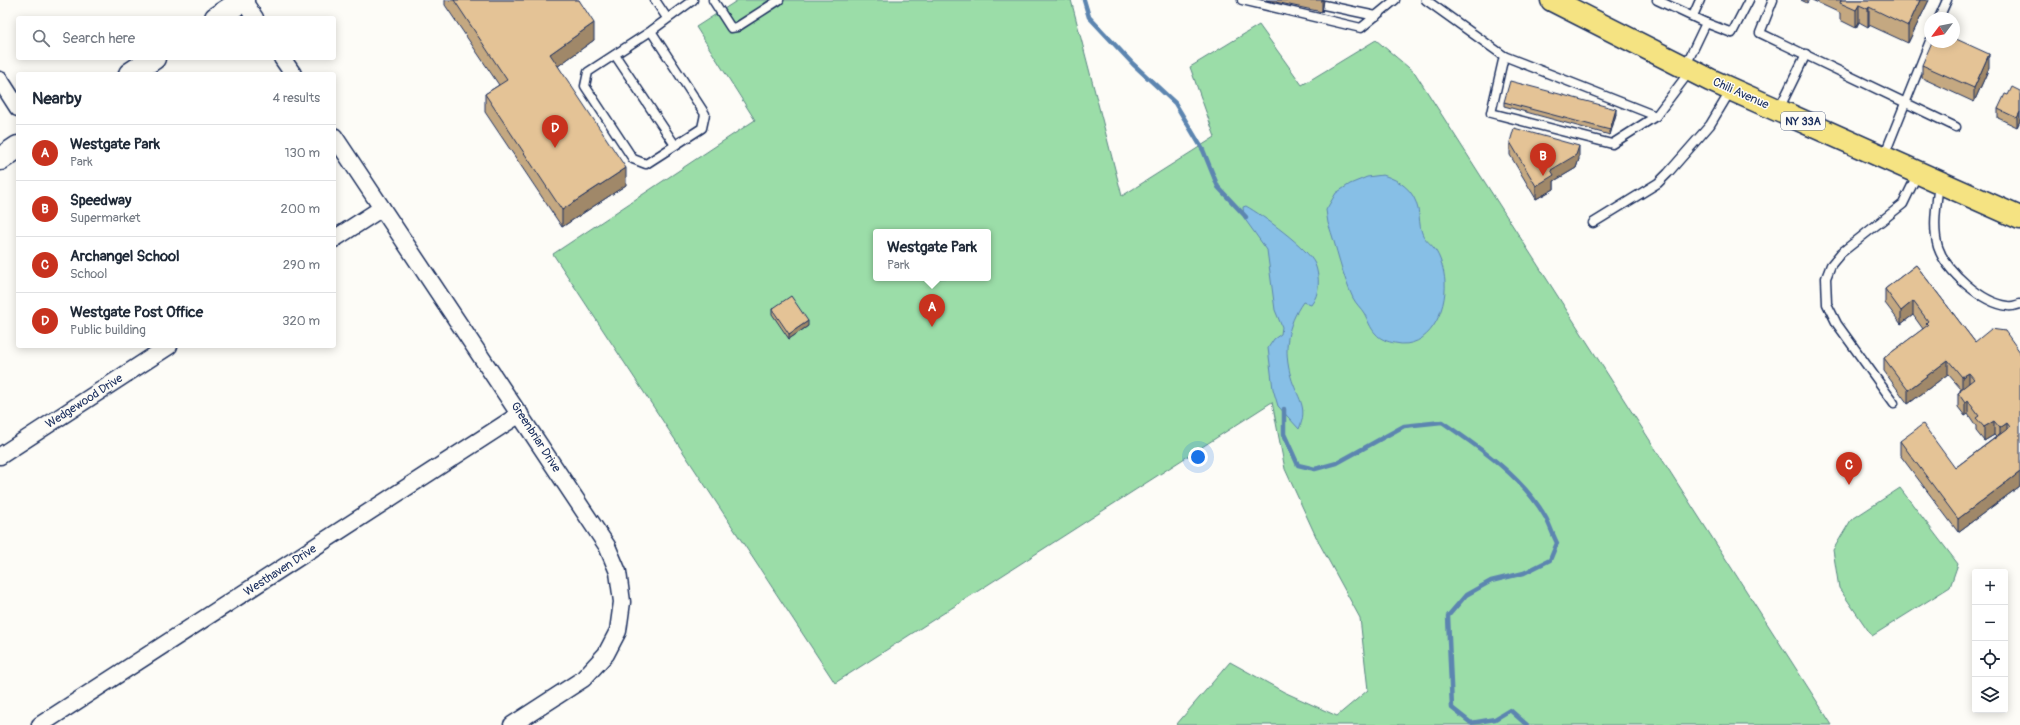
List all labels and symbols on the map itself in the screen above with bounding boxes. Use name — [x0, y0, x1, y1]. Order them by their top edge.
north arrow — [1924, 12, 1960, 48]
street label: Chili Avenue — [1710, 74, 1771, 112]
road number: NY 33A — [1781, 112, 1825, 130]
pin: D — [542, 115, 568, 148]
pin: B — [1530, 143, 1556, 176]
pin: A — [919, 294, 945, 327]
street label: Wedgewood Drive — [43, 371, 126, 432]
street label: Greenbriar Drive — [507, 399, 564, 475]
your location — [1188, 447, 1208, 467]
pin: C — [1836, 452, 1862, 485]
street label: Westhaven Drive — [241, 541, 320, 599]

